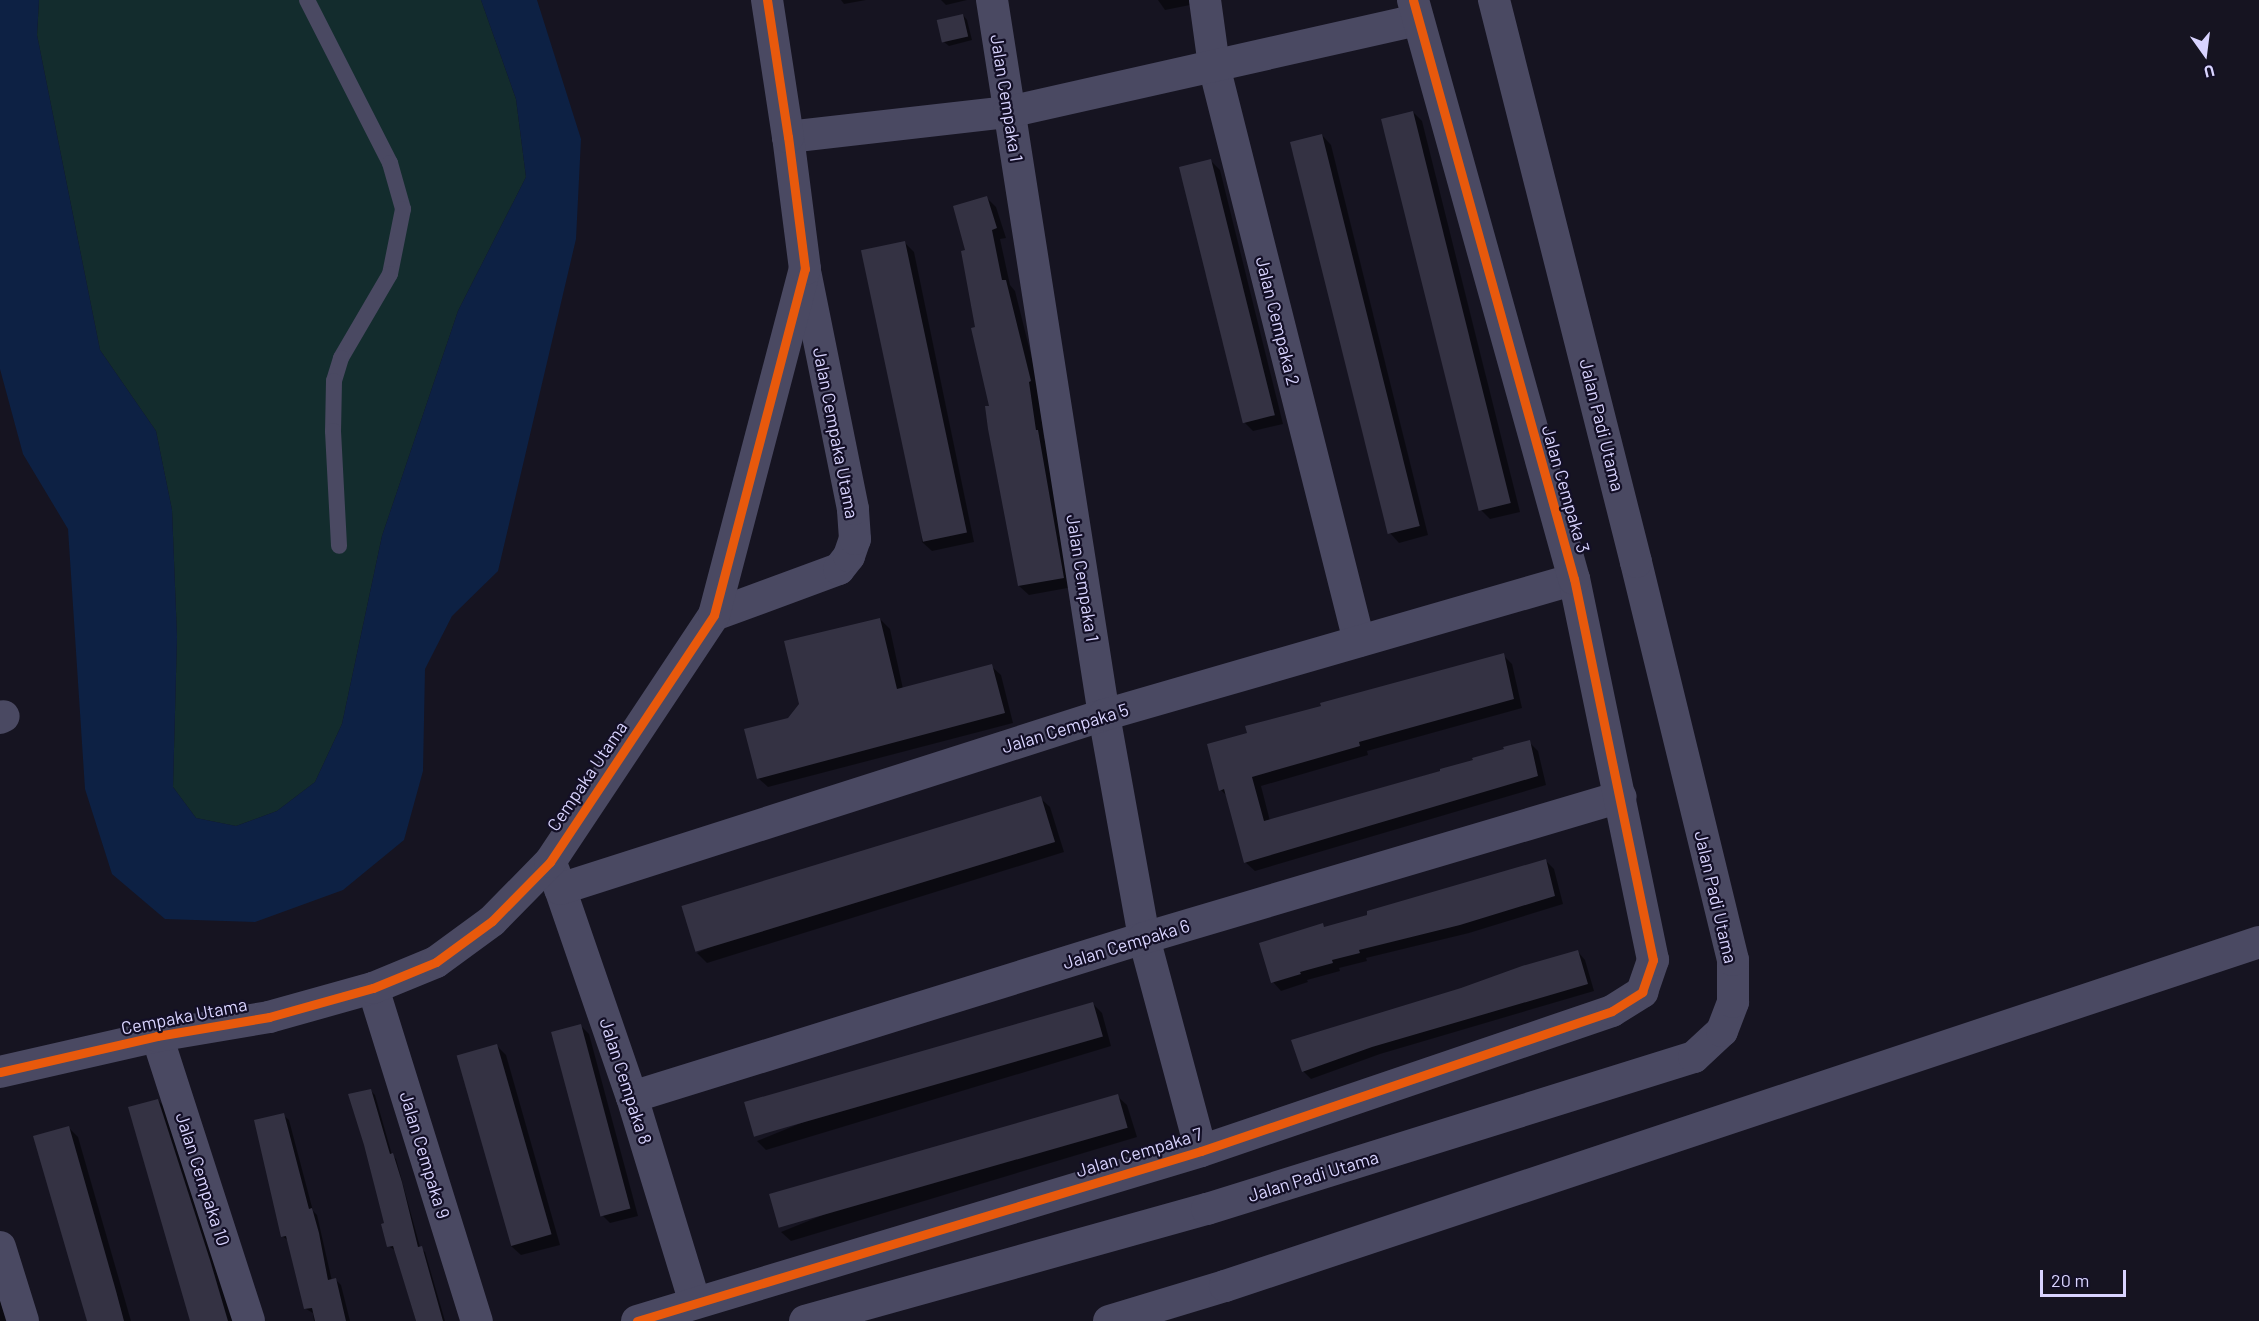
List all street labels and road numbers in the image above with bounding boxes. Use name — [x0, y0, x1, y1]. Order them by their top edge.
street label: Jalan Cempaka 1 — [986, 33, 1028, 163]
street label: Jalan Cempaka 2 — [1252, 254, 1304, 388]
street label: Jalan Cempaka Utama — [809, 346, 863, 520]
street label: Jalan Padi Utama — [1575, 357, 1629, 493]
street label: Jalan Cempaka 3 — [1537, 423, 1595, 555]
street label: Jalan Cempaka 1 — [1062, 513, 1104, 643]
street label: Jalan Cempaka 5 — [999, 698, 1131, 758]
street label: Cempaka Utama — [542, 717, 632, 835]
street label: Jalan Padi Utama — [1690, 829, 1742, 965]
street label: Jalan Cempaka 6 — [1060, 914, 1192, 974]
street label: Cempaka Utama — [119, 993, 249, 1039]
street label: Jalan Cempaka 8 — [595, 1015, 657, 1147]
street label: Jalan Cempaka 9 — [395, 1089, 455, 1221]
street label: Jalan Cempaka 10 — [171, 1110, 235, 1248]
street label: Jalan Cempaka 7 — [1073, 1123, 1205, 1181]
street label: Jalan Padi Utama — [1245, 1146, 1381, 1206]

